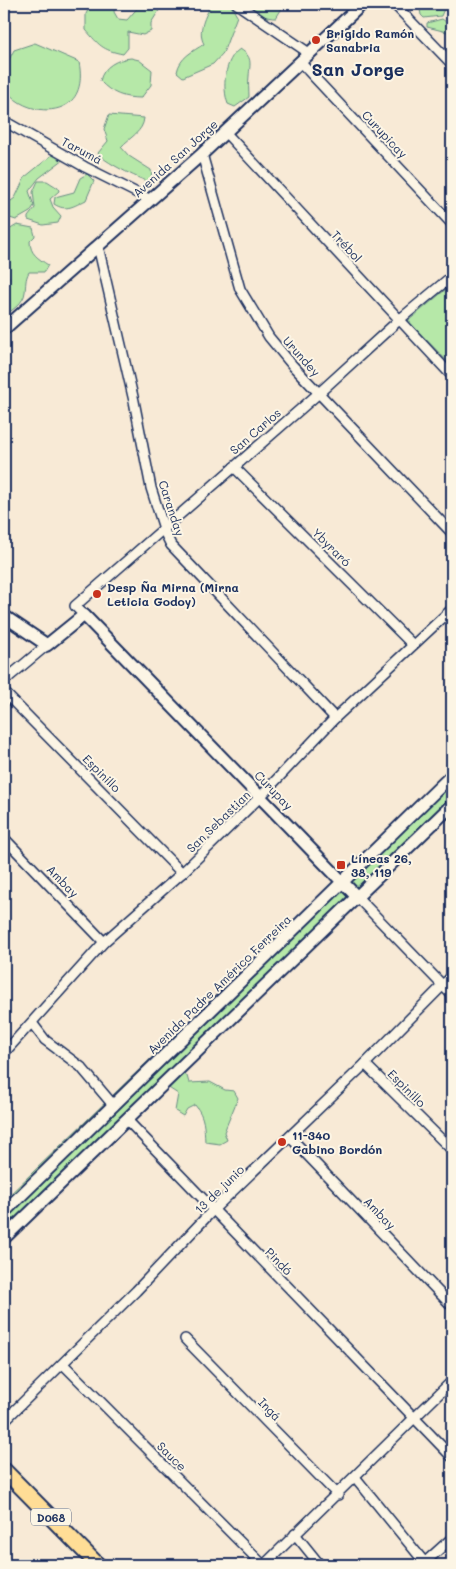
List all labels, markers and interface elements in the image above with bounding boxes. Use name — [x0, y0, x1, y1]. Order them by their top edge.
place label: Brigido Ramón Sanabria — [326, 25, 414, 55]
marker: Brigido Ramón Sanabria — [310, 34, 322, 46]
district label: San Jorge — [312, 57, 405, 81]
street label: Curupicay — [359, 107, 411, 161]
street label: Avenida San Jorge — [129, 116, 221, 200]
street label: Tarumá — [59, 133, 105, 167]
street label: Trébol — [328, 227, 366, 265]
street label: Urundey — [280, 333, 324, 379]
street label: San Carlos — [226, 404, 284, 458]
street label: Caranday — [156, 478, 188, 538]
street label: Ybyraró — [309, 524, 355, 570]
place label: Desp Ña Mirna (Mirna Leticia Godoy) — [107, 579, 239, 609]
marker: Desp Ña Mirna (Mirna Leticia Godoy) — [91, 588, 103, 600]
street label: Espinillo — [80, 751, 124, 795]
street label: Curupay — [251, 767, 297, 813]
street label: San Sebastian — [183, 786, 253, 856]
place label: Líneas 26, 38, 119 — [351, 850, 412, 880]
marker: Líneas 26, 38, 119 — [335, 859, 347, 871]
street label: Ambay — [44, 861, 82, 901]
street label: Avenida Padre Américo Ferreira — [144, 911, 294, 1057]
street label: Espinillo — [385, 1066, 429, 1110]
place label: 11-340 Gabino Bordón — [292, 1127, 382, 1157]
marker: 11-340 Gabino Bordón — [276, 1136, 288, 1148]
street label: 13 de junio — [191, 1161, 247, 1217]
street label: Ambay — [361, 1193, 399, 1233]
street label: Pindó — [262, 1244, 296, 1278]
street label: Ingá — [255, 1394, 285, 1424]
street label: Sauce — [154, 1438, 190, 1474]
road number: D068 — [31, 1508, 71, 1525]

